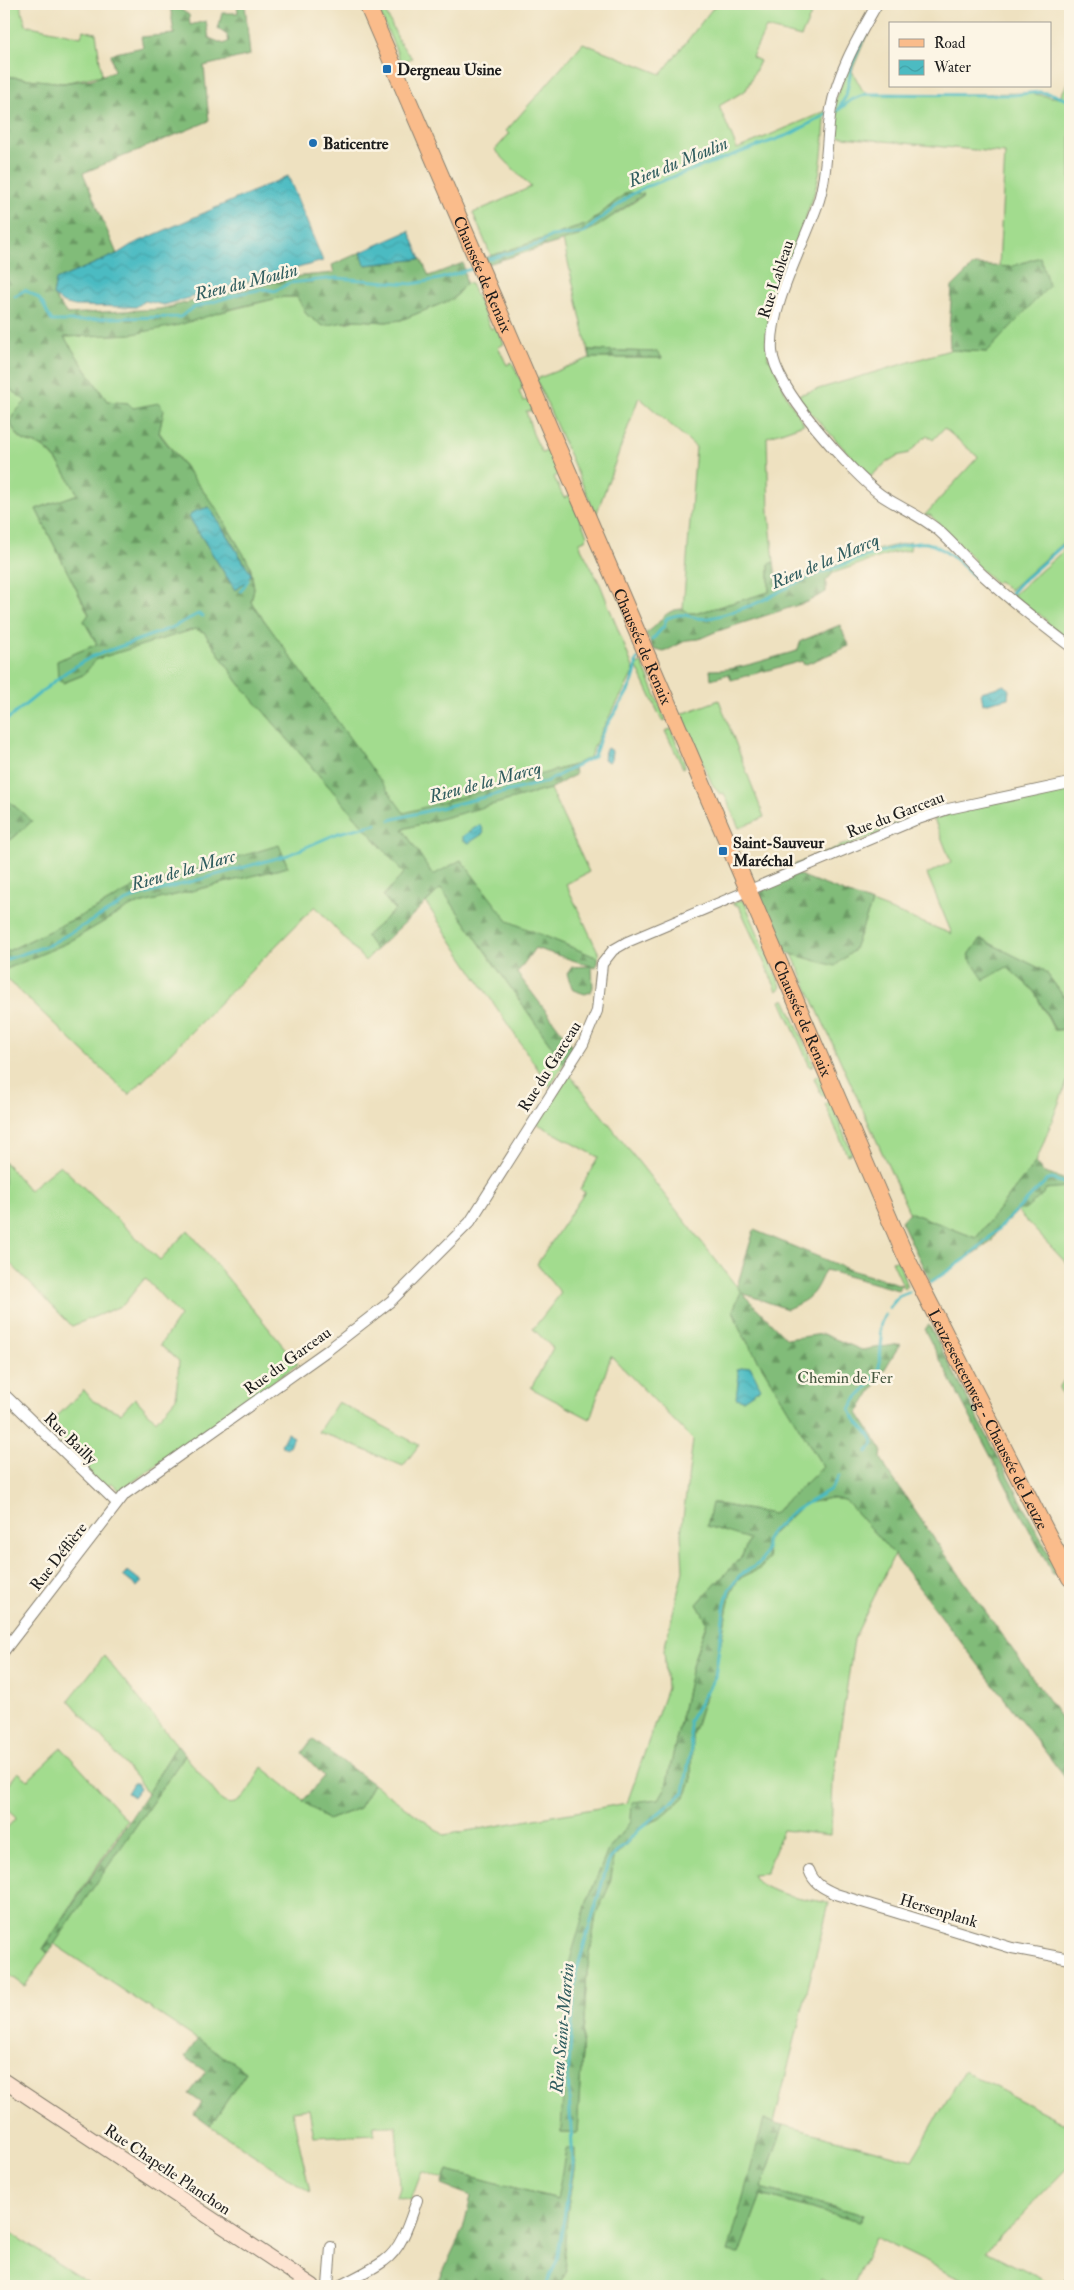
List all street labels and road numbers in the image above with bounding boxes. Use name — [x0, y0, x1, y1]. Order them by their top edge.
street label: Chaussée de Renaix — [448, 213, 516, 336]
street label: Rue Lableau — [754, 238, 798, 321]
street label: Chaussée de Renaix — [608, 585, 676, 708]
street label: Rue du Garceau — [844, 787, 947, 843]
street label: Chaussée de Renaix — [768, 957, 836, 1080]
street label: Rue du Garceau — [514, 1018, 586, 1116]
street label: Leuzesesteenweg - Chaussée de Leuze — [923, 1306, 1053, 1533]
street label: Rue du Garceau — [240, 1322, 335, 1399]
street label: Rue Bailly — [40, 1409, 102, 1470]
street label: Rue Déflière — [26, 1518, 92, 1595]
street label: Hersenplank — [897, 1890, 980, 1933]
street label: Rue Chapelle Planchon — [100, 2120, 235, 2220]

